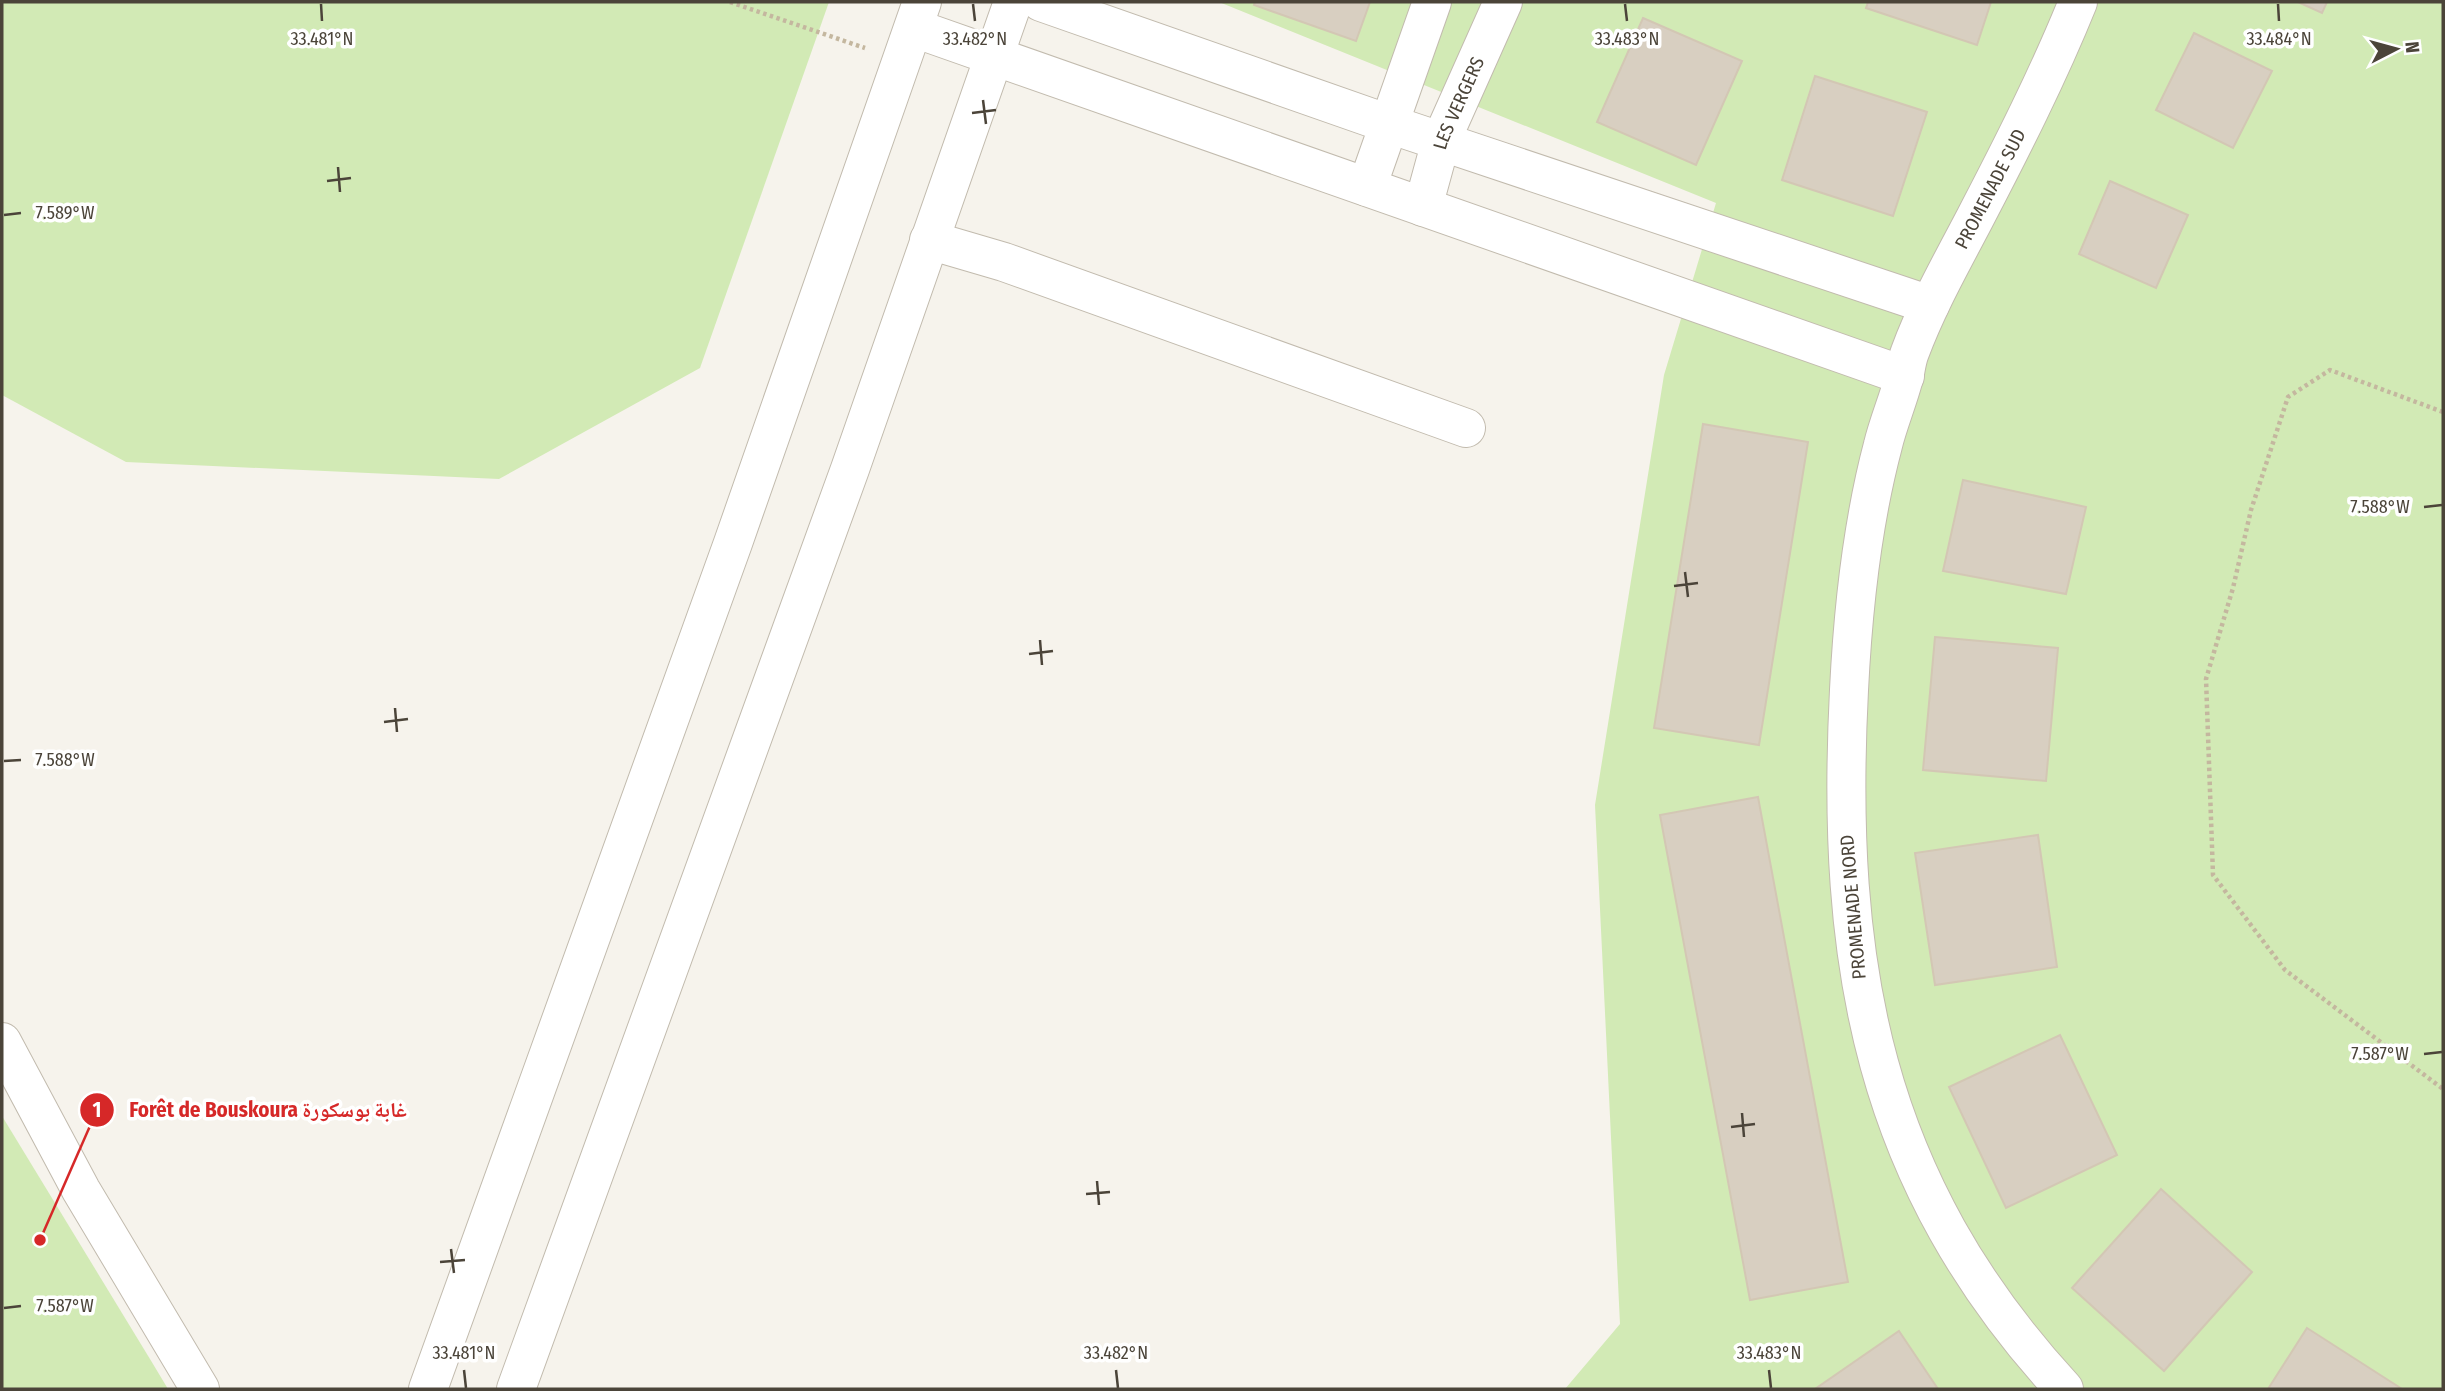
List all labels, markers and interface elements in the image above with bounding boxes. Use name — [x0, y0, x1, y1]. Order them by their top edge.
north arrow — [2361, 14, 2431, 84]
text: 33.481°N — [290, 28, 354, 50]
text: 33.482°N — [943, 28, 1007, 50]
text: 33.483°N — [1595, 28, 1659, 50]
text: 33.484°N — [2246, 28, 2312, 50]
text: N — [2400, 40, 2424, 54]
street label: LES VERGERS — [1428, 53, 1489, 152]
street label: PROMENADE SUD — [1949, 125, 2030, 253]
text: 7.589°W — [36, 202, 95, 224]
text: 7.588°W — [2350, 496, 2410, 518]
text: 7.588°W — [35, 749, 95, 771]
street label: PROMENADE NORD — [1835, 834, 1871, 980]
text: 7.587°W — [2351, 1043, 2409, 1065]
callout: Forêt de Bouskoura غابة بوسكورة — [80, 1089, 421, 1131]
text: 1 — [93, 1097, 101, 1123]
text: Forêt de Bouskoura غابة بوسكورة — [129, 1097, 407, 1123]
text: 7.587°W — [36, 1295, 94, 1317]
text: 33.481°N — [432, 1342, 496, 1364]
text: 33.482°N — [1084, 1342, 1148, 1364]
text: 33.483°N — [1737, 1342, 1801, 1364]

